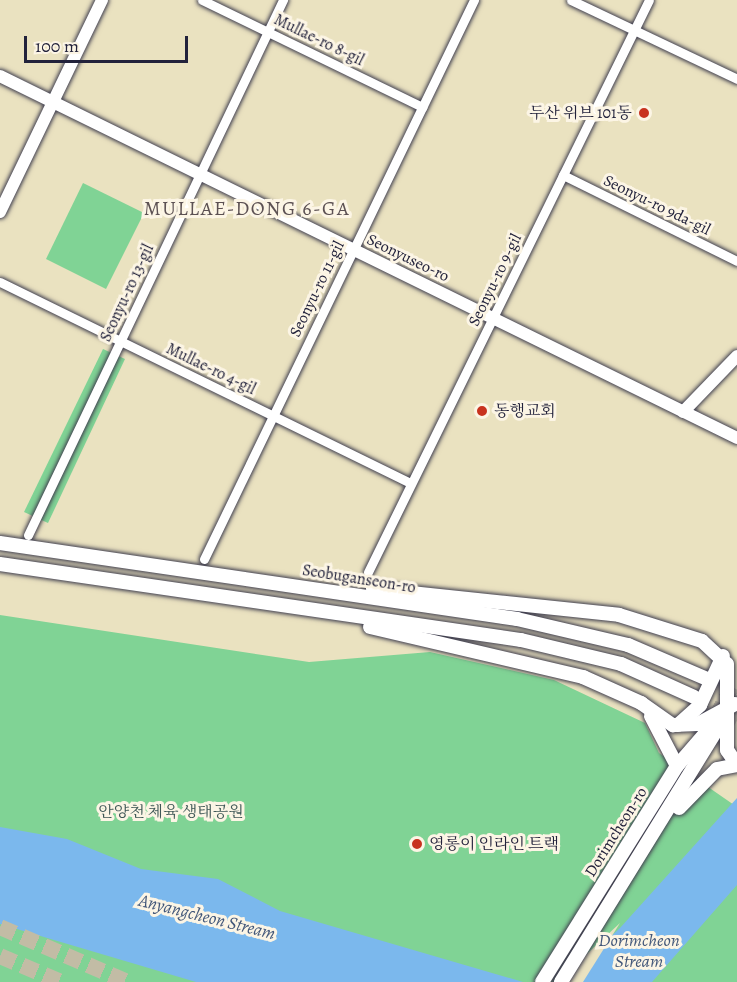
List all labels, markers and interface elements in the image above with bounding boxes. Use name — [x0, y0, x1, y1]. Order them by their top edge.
street label: Mullae-ro 8-gil — [271, 10, 367, 70]
scale bar — [27, 24, 190, 62]
text: 100 m — [35, 34, 79, 58]
place label: 두산 위브 101동 — [529, 103, 632, 123]
marker: 두산 위브 101동 — [637, 106, 651, 120]
street label: Seonyu-ro 9da-gil — [600, 171, 714, 239]
district label: MULLAE-DONG 6-GA — [144, 196, 350, 220]
street label: Seonyuseo-ro — [364, 230, 452, 286]
street label: Seonyu-ro 9-gil — [464, 231, 526, 329]
street label: Seonyu-ro 11-gil — [286, 238, 348, 340]
street label: Seonyu-ro 13-gil — [96, 241, 158, 345]
street label: Mullae-ro 4-gil — [163, 339, 259, 399]
place label: 동행교회 — [494, 401, 556, 421]
marker: 동행교회 — [475, 404, 489, 418]
street label: Seobuganseon-ro — [301, 561, 417, 597]
street label: Dorimcheon-ro — [581, 783, 651, 881]
park label: 안양천 체육 생태공원 — [98, 802, 244, 822]
place label: 영롱이 인라인 트랙 — [429, 834, 559, 854]
marker: 영롱이 인라인 트랙 — [410, 837, 424, 851]
water label: Anyangcheon Stream — [136, 890, 278, 944]
water label: Dorimcheon Stream — [598, 930, 680, 972]

